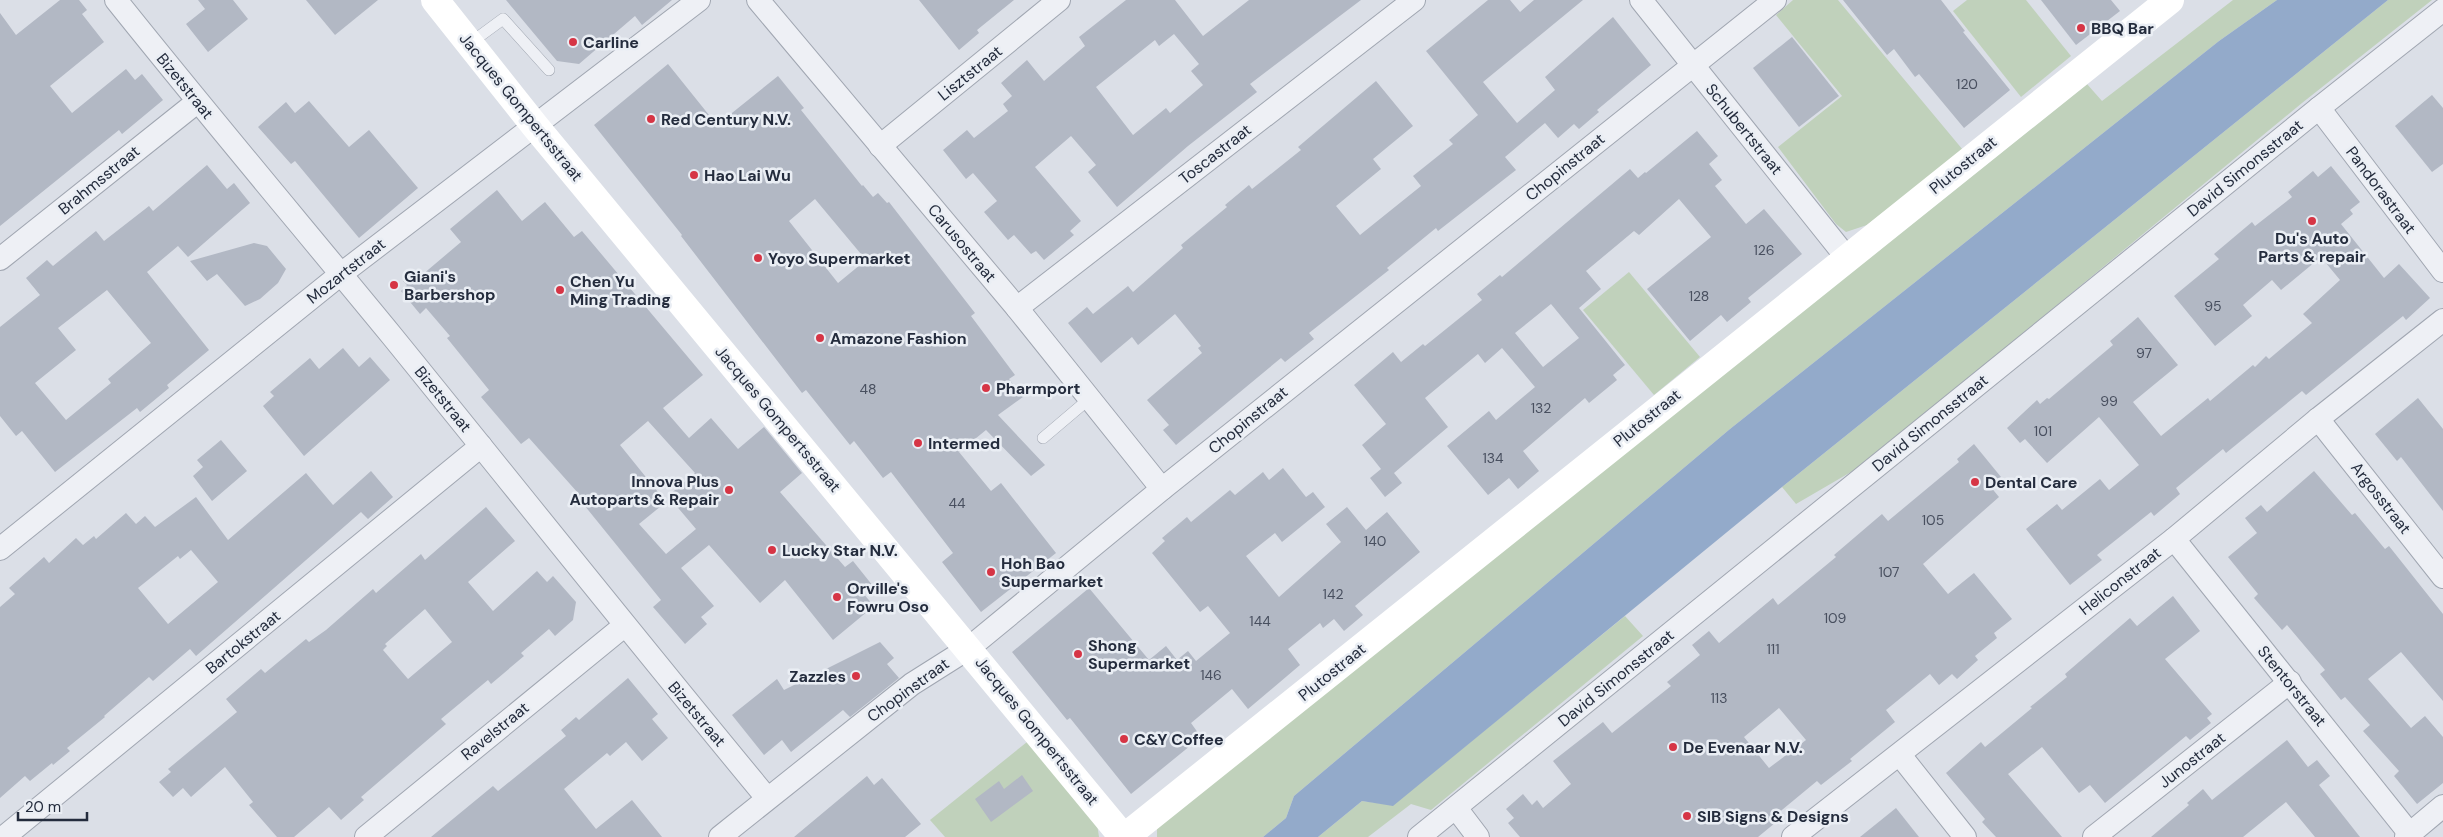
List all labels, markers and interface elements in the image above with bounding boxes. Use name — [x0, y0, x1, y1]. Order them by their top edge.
place label: BBQ Bar — [2091, 18, 2154, 39]
marker: BBQ Bar — [2075, 22, 2087, 34]
street label: Jacques Gompertsstraat — [455, 29, 587, 185]
place label: Carline — [583, 32, 639, 53]
marker: Carline — [567, 36, 579, 48]
street label: Lisztstraat — [933, 41, 1007, 105]
street label: Bizetstraat — [152, 49, 218, 123]
house number: 120 — [1956, 75, 1978, 93]
street label: Schubertstraat — [1701, 79, 1787, 179]
place label: Red Century N.V. — [661, 109, 791, 130]
marker: Red Century N.V. — [645, 113, 657, 125]
street label: David Simonsstraat — [2183, 115, 2307, 221]
street label: Toscastraat — [1175, 119, 1255, 189]
street label: Chopinstraat — [1521, 128, 1609, 206]
street label: Plutostraat — [1925, 131, 2001, 199]
street label: Brahmsstraat — [54, 141, 144, 219]
street label: Pandorastraat — [2341, 142, 2421, 238]
place label: Hao Lai Wu — [704, 165, 791, 186]
marker: Hao Lai Wu — [688, 169, 700, 181]
street label: Carusostraat — [923, 199, 1001, 287]
marker: Du's Auto Parts & repair — [2306, 215, 2318, 227]
place label: Du's Auto Parts & repair — [2258, 228, 2366, 267]
street label: Mozartstraat — [302, 234, 390, 308]
house number: 126 — [1753, 241, 1775, 259]
place label: Yoyo Supermarket — [768, 248, 910, 269]
marker: Yoyo Supermarket — [752, 252, 764, 264]
place label: Giani's Barbershop — [404, 266, 495, 305]
place label: Chen Yu Ming Trading — [570, 271, 671, 310]
marker: Giani's Barbershop — [388, 279, 400, 291]
marker: Chen Yu Ming Trading — [554, 284, 566, 296]
house number: 128 — [1689, 287, 1709, 305]
house number: 95 — [2204, 297, 2222, 315]
place label: Amazone Fashion — [830, 328, 967, 349]
marker: Amazone Fashion — [814, 332, 826, 344]
street label: Jacques Gompertsstraat — [711, 341, 845, 497]
house number: 97 — [2136, 344, 2152, 362]
street label: Bizetstraat — [410, 362, 476, 436]
street label: David Simonsstraat — [1868, 370, 1992, 476]
place label: Pharmport — [996, 378, 1080, 399]
house number: 48 — [859, 380, 877, 398]
street label: Chopinstraat — [1204, 381, 1292, 459]
marker: Pharmport — [980, 382, 992, 394]
street label: Plutostraat — [1609, 384, 1685, 452]
house number: 99 — [2100, 392, 2118, 410]
house number: 132 — [1531, 399, 1551, 417]
house number: 101 — [2034, 422, 2052, 440]
place label: Intermed — [928, 433, 1000, 454]
marker: Intermed — [912, 437, 924, 449]
house number: 134 — [1482, 449, 1504, 467]
street label: Argosstraat — [2346, 458, 2416, 538]
place label: Innova Plus Autoparts & Repair — [570, 471, 719, 510]
place label: Dental Care — [1985, 472, 2077, 493]
marker: Dental Care — [1969, 476, 1981, 488]
marker: Innova Plus Autoparts & Repair — [723, 484, 735, 496]
house number: 44 — [949, 494, 966, 512]
house number: 105 — [1922, 511, 1944, 529]
house number: 140 — [1364, 532, 1386, 550]
place label: Lucky Star N.V. — [782, 540, 898, 561]
street label: Heliconstraat — [2075, 542, 2165, 620]
marker: Lucky Star N.V. — [766, 544, 778, 556]
place label: Hoh Bao Supermarket — [1001, 553, 1103, 592]
house number: 107 — [1878, 563, 1900, 581]
marker: Hoh Bao Supermarket — [985, 566, 997, 578]
place label: Orville's Fowru Oso — [847, 578, 929, 617]
house number: 142 — [1323, 585, 1343, 603]
marker: Orville's Fowru Oso — [831, 591, 843, 603]
street label: Bartokstraat — [201, 605, 285, 679]
house number: 109 — [1824, 609, 1847, 627]
house number: 144 — [1249, 612, 1271, 630]
street label: David Simonsstraat — [1554, 625, 1678, 731]
place label: Shong Supermarket — [1088, 635, 1190, 674]
street label: Plutostraat — [1294, 638, 1370, 706]
house number: 111 — [1766, 640, 1780, 658]
street label: Stentorstraat — [2253, 641, 2331, 731]
marker: Shong Supermarket — [1072, 648, 1084, 660]
street label: Chopinstraat — [863, 653, 953, 727]
street label: Jacques Gompertsstraat — [971, 653, 1103, 809]
place label: Zazzles — [789, 666, 846, 687]
house number: 146 — [1200, 666, 1222, 684]
marker: Zazzles — [850, 670, 862, 682]
street label: Bizetstraat — [663, 677, 731, 751]
house number: 113 — [1710, 689, 1728, 707]
street label: Ravelstraat — [457, 697, 533, 765]
street label: Junostraat — [2154, 727, 2230, 793]
place label: C&Y Coffee — [1134, 729, 1224, 750]
marker: C&Y Coffee — [1118, 733, 1130, 745]
place label: De Evenaar N.V. — [1683, 737, 1803, 758]
marker: De Evenaar N.V. — [1667, 741, 1679, 753]
scale bar — [18, 790, 86, 822]
text: 20 m — [25, 797, 61, 817]
place label: SIB Signs & Designs — [1697, 806, 1849, 827]
marker: SIB Signs & Designs — [1681, 810, 1693, 822]

